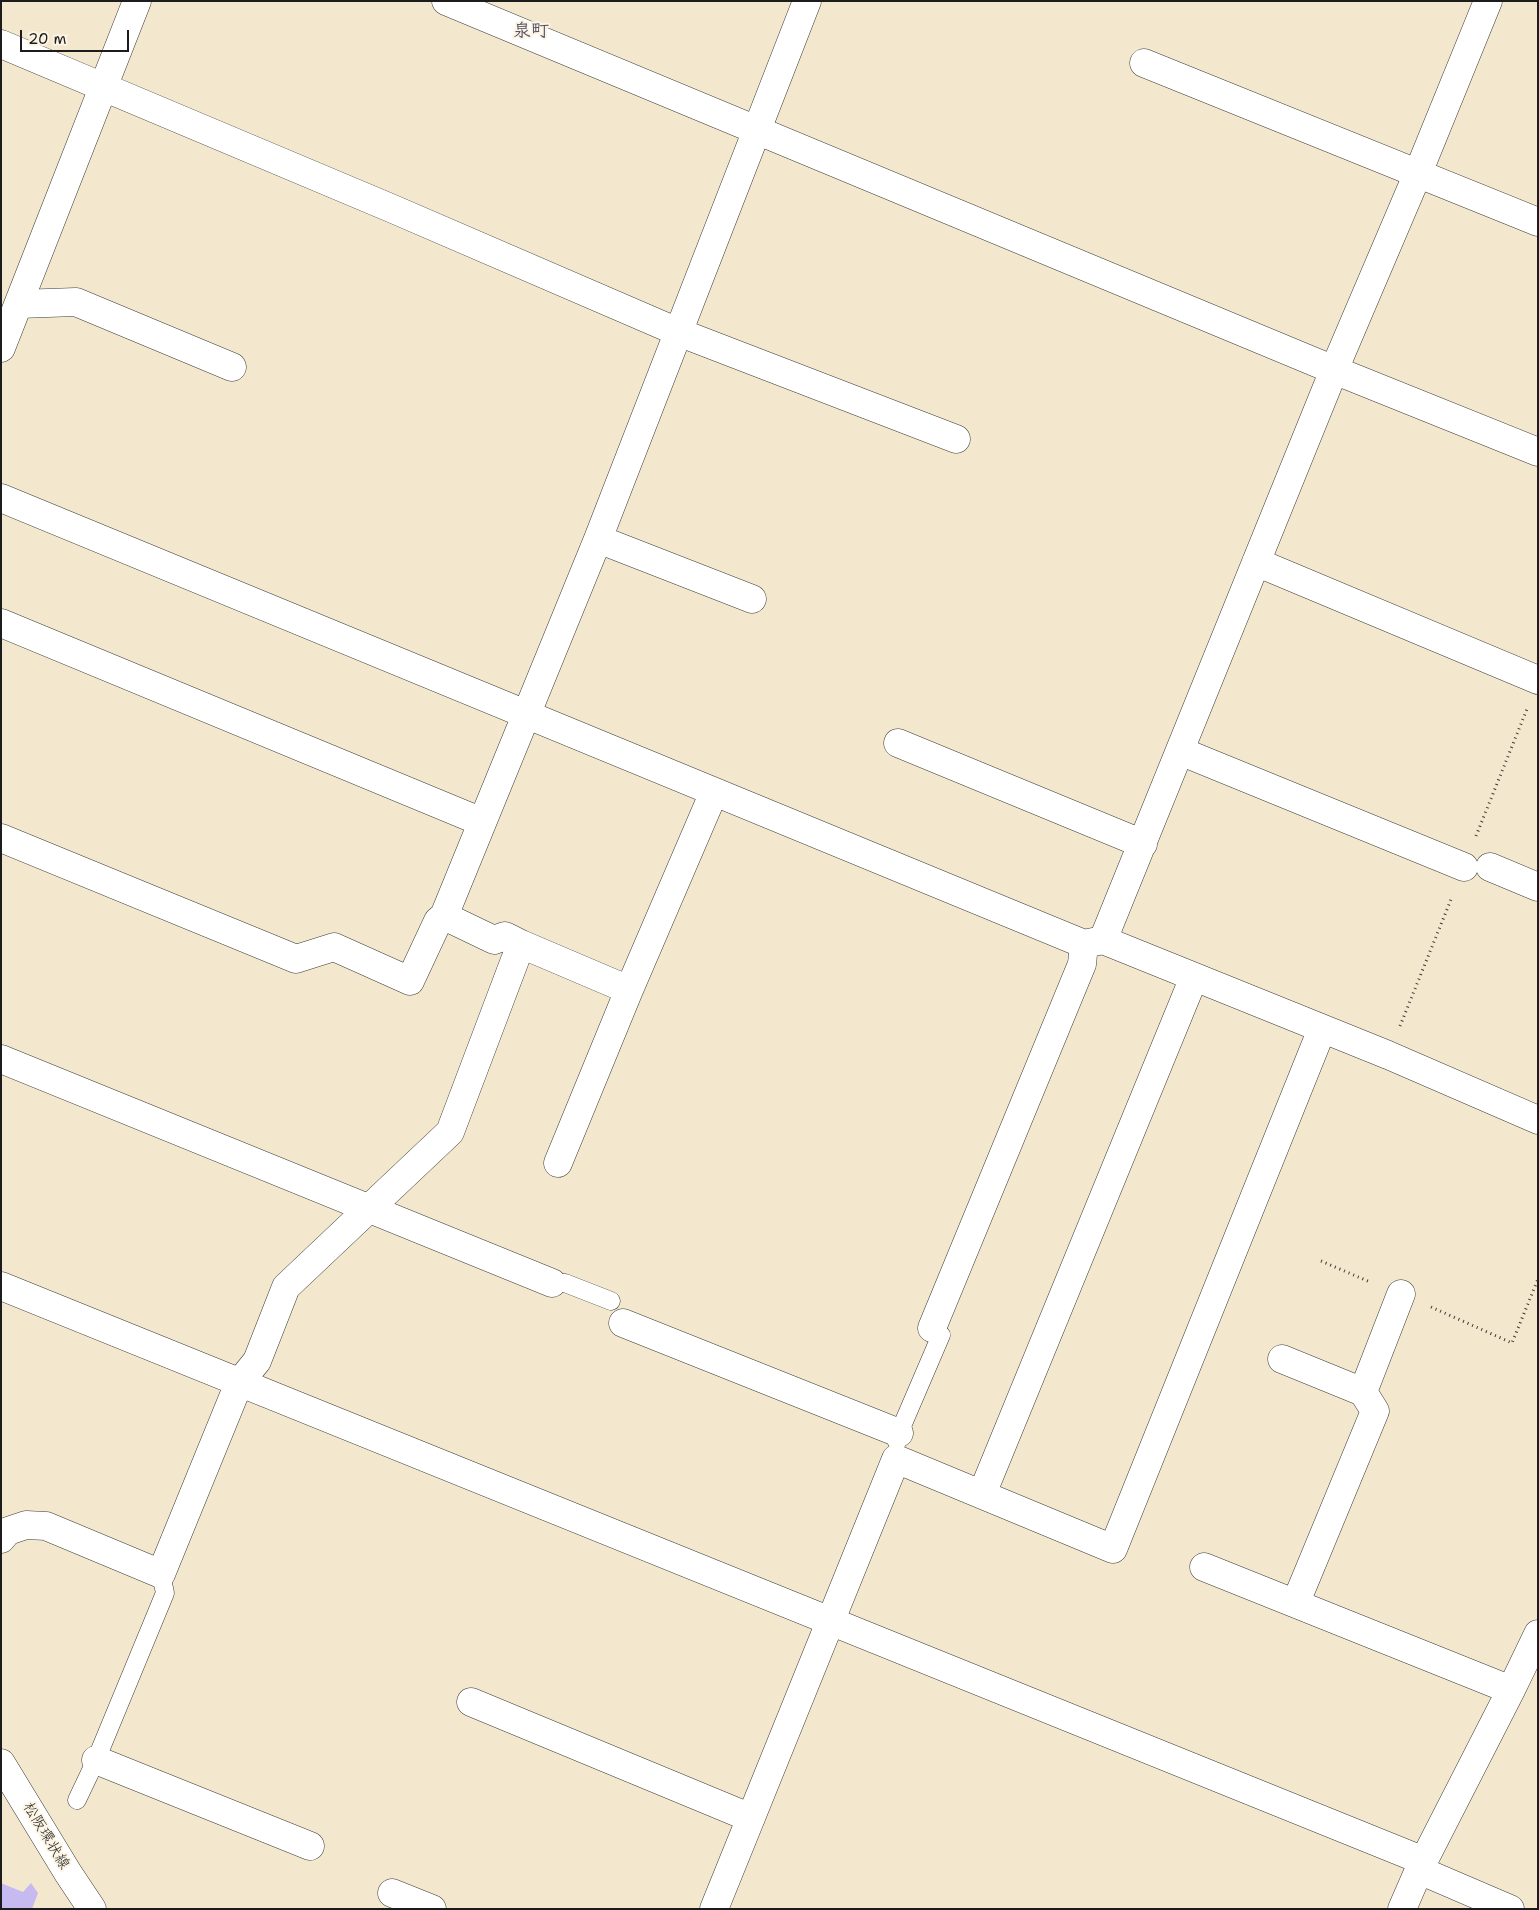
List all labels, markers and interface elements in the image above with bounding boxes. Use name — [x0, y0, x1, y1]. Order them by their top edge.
scale bar — [22, 20, 131, 52]
district label: 泉町 — [513, 20, 549, 42]
text: 20 m — [28, 29, 67, 49]
street label: 松阪環状線 — [19, 1799, 73, 1873]

